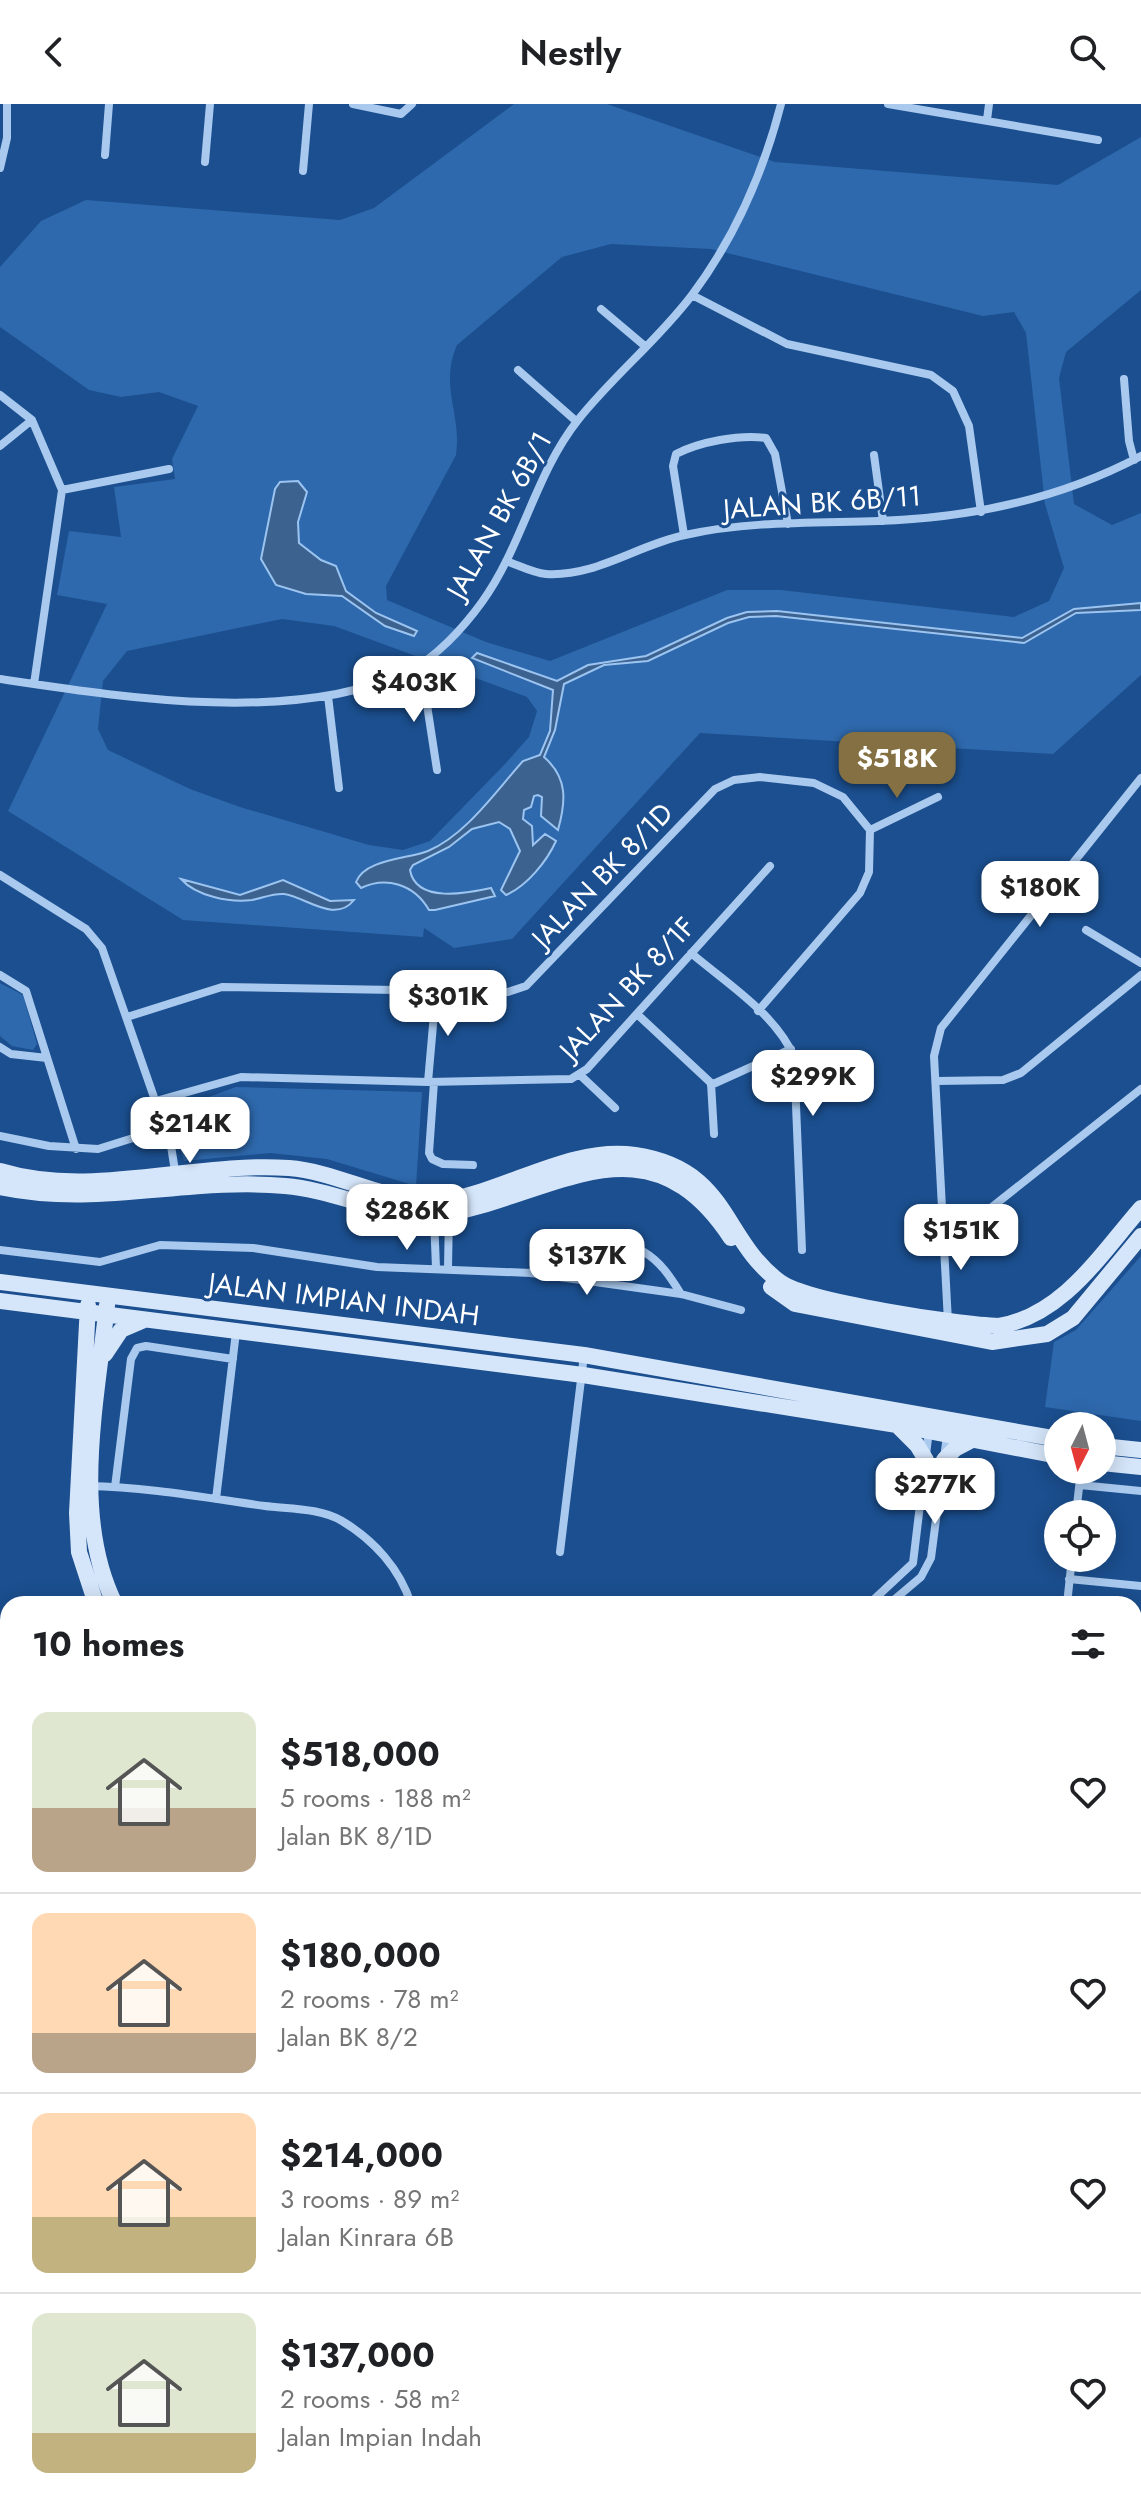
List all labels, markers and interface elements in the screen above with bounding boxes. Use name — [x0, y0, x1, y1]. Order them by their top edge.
text: Nestly — [520, 26, 621, 78]
icon: back — [32, 30, 76, 74]
icon: search — [1065, 30, 1109, 74]
street label: JALAN BK 6B/1 — [435, 424, 562, 610]
street label: JALAN BK 6B/11 — [718, 475, 922, 530]
pin: $403K — [358, 656, 470, 724]
text: $403K — [371, 663, 457, 701]
pin: $518K — [841, 732, 953, 800]
text: $518K — [857, 739, 937, 777]
street label: JALAN BK 8/1D — [520, 793, 682, 960]
pin: $180K — [984, 861, 1096, 929]
text: $180K — [999, 868, 1081, 906]
street label: JALAN BK 8/1F — [547, 907, 705, 1072]
pin: $301K — [392, 970, 504, 1038]
text: $301K — [408, 977, 488, 1015]
pin: $299K — [757, 1050, 869, 1118]
text: $299K — [770, 1057, 856, 1095]
pin: $214K — [134, 1097, 246, 1165]
text: $214K — [149, 1104, 231, 1142]
pin: $286K — [351, 1184, 463, 1252]
text: $286K — [364, 1191, 450, 1229]
pin: $151K — [905, 1204, 1017, 1272]
text: $151K — [922, 1211, 1000, 1249]
pin: $137K — [531, 1229, 643, 1297]
text: $137K — [547, 1236, 627, 1274]
street label: JALAN IMPIAN INDAH — [202, 1262, 482, 1336]
north arrow — [1044, 1412, 1116, 1484]
map controls — [1044, 1412, 1116, 1572]
pin: $277K — [879, 1458, 991, 1526]
text: $277K — [894, 1465, 976, 1503]
button: locate — [1044, 1500, 1116, 1572]
text: 10 homes — [32, 1620, 184, 1669]
icon: filters — [1066, 1622, 1110, 1666]
text: $518,000 — [280, 1730, 440, 1779]
icon: home — [96, 1744, 192, 1840]
icon: heart — [1066, 1770, 1110, 1814]
text: 5 rooms · 188 m² — [280, 1779, 471, 1817]
text: Jalan BK 8/1D — [280, 1817, 432, 1855]
text: $180,000 — [280, 1931, 441, 1980]
icon: home — [96, 1945, 192, 2041]
icon: heart — [1066, 1971, 1110, 2015]
text: 2 rooms · 78 m² — [280, 1980, 459, 2018]
text: Jalan BK 8/2 — [280, 2018, 418, 2056]
text: $214,000 — [280, 2131, 443, 2180]
icon: home — [96, 2145, 192, 2241]
icon: heart — [1066, 2171, 1110, 2215]
text: 3 rooms · 89 m² — [280, 2180, 459, 2218]
text: Jalan Kinrara 6B — [280, 2218, 454, 2256]
text: $137,000 — [280, 2331, 435, 2380]
icon: home — [96, 2345, 192, 2441]
icon: heart — [1066, 2371, 1110, 2415]
text: 2 rooms · 58 m² — [280, 2380, 460, 2418]
text: Jalan Impian Indah — [280, 2418, 482, 2456]

